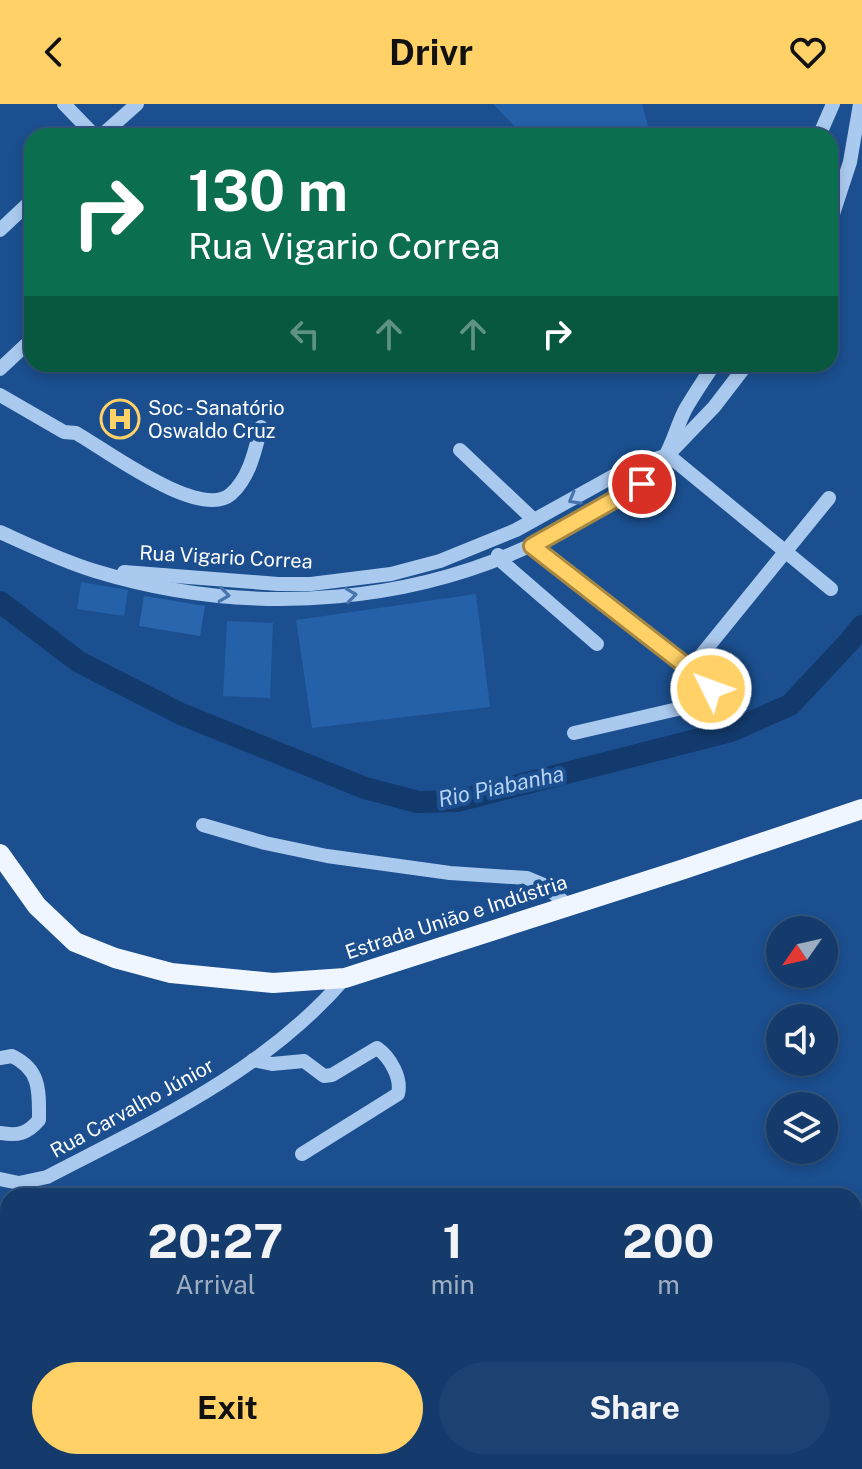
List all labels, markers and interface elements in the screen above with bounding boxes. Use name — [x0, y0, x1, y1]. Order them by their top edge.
icon: back — [32, 30, 76, 74]
icon: heart — [786, 30, 830, 74]
text: Drivr — [389, 31, 473, 73]
text: 130 m — [188, 158, 348, 224]
icon: right — [56, 160, 160, 264]
text: Rua Vigario Correa — [188, 225, 500, 267]
icon: left — [283, 312, 327, 356]
icon: ahead — [367, 312, 411, 356]
icon: ahead — [451, 312, 495, 356]
icon: right — [535, 312, 579, 356]
place label: Soc - Sanatório Oswaldo Cruz — [148, 396, 285, 443]
hospital icon: Soc - Sanatório Oswaldo Cruz — [99, 398, 141, 440]
pin — [608, 450, 676, 518]
icon: arrive — [620, 462, 664, 506]
one-way arrow — [569, 489, 583, 505]
street label: Rua Vigario Correa — [139, 540, 313, 574]
one-way arrow — [217, 586, 230, 603]
one-way arrow — [344, 587, 358, 604]
position arrow — [669, 647, 753, 731]
water label: Rio Piabanha — [436, 760, 566, 812]
street label: Estrada União e Indústria — [342, 870, 570, 964]
north arrow — [766, 916, 838, 988]
map controls — [766, 916, 838, 1164]
button: sound — [766, 1004, 838, 1076]
street label: Rua Carvalho Júnior — [46, 1053, 218, 1163]
button: layers — [766, 1092, 838, 1164]
text: 20:27 — [147, 1212, 283, 1269]
text: 1 — [443, 1212, 463, 1269]
text: 200 — [622, 1212, 715, 1269]
text: Arrival — [175, 1269, 256, 1300]
text: min — [431, 1269, 475, 1300]
text: m — [657, 1269, 680, 1300]
button: Exit — [32, 1362, 423, 1454]
button: Share — [439, 1362, 830, 1454]

